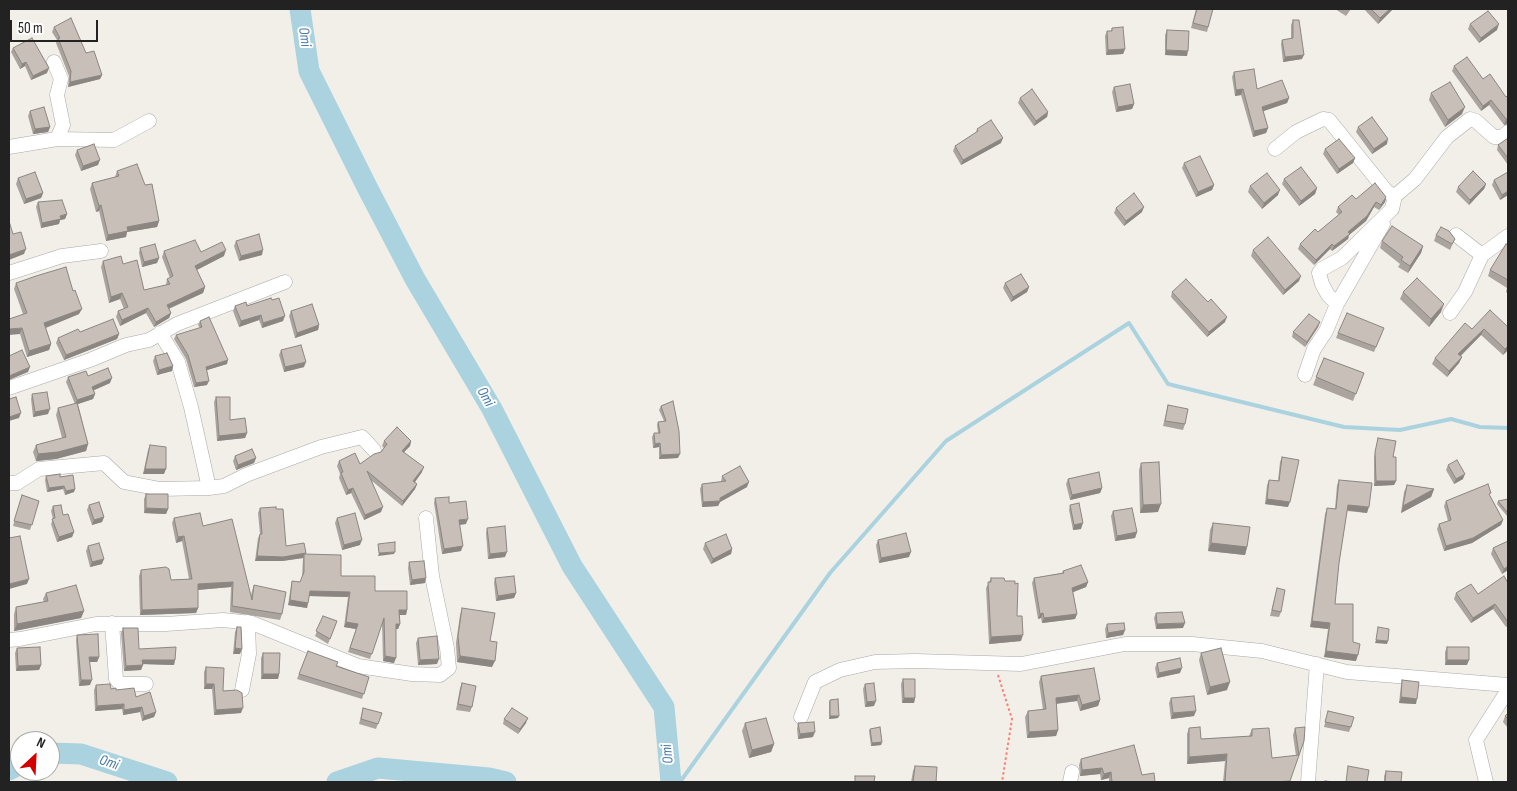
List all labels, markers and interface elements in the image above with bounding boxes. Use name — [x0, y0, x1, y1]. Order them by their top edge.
scale bar — [12, 10, 100, 42]
text: 50 m — [18, 19, 43, 38]
water label: Omi — [294, 26, 314, 48]
water label: Omi — [472, 384, 498, 410]
north arrow — [10, 731, 60, 781]
text: N — [34, 734, 48, 752]
water label: Omi — [658, 743, 678, 765]
water label: Omi — [97, 751, 121, 775]

